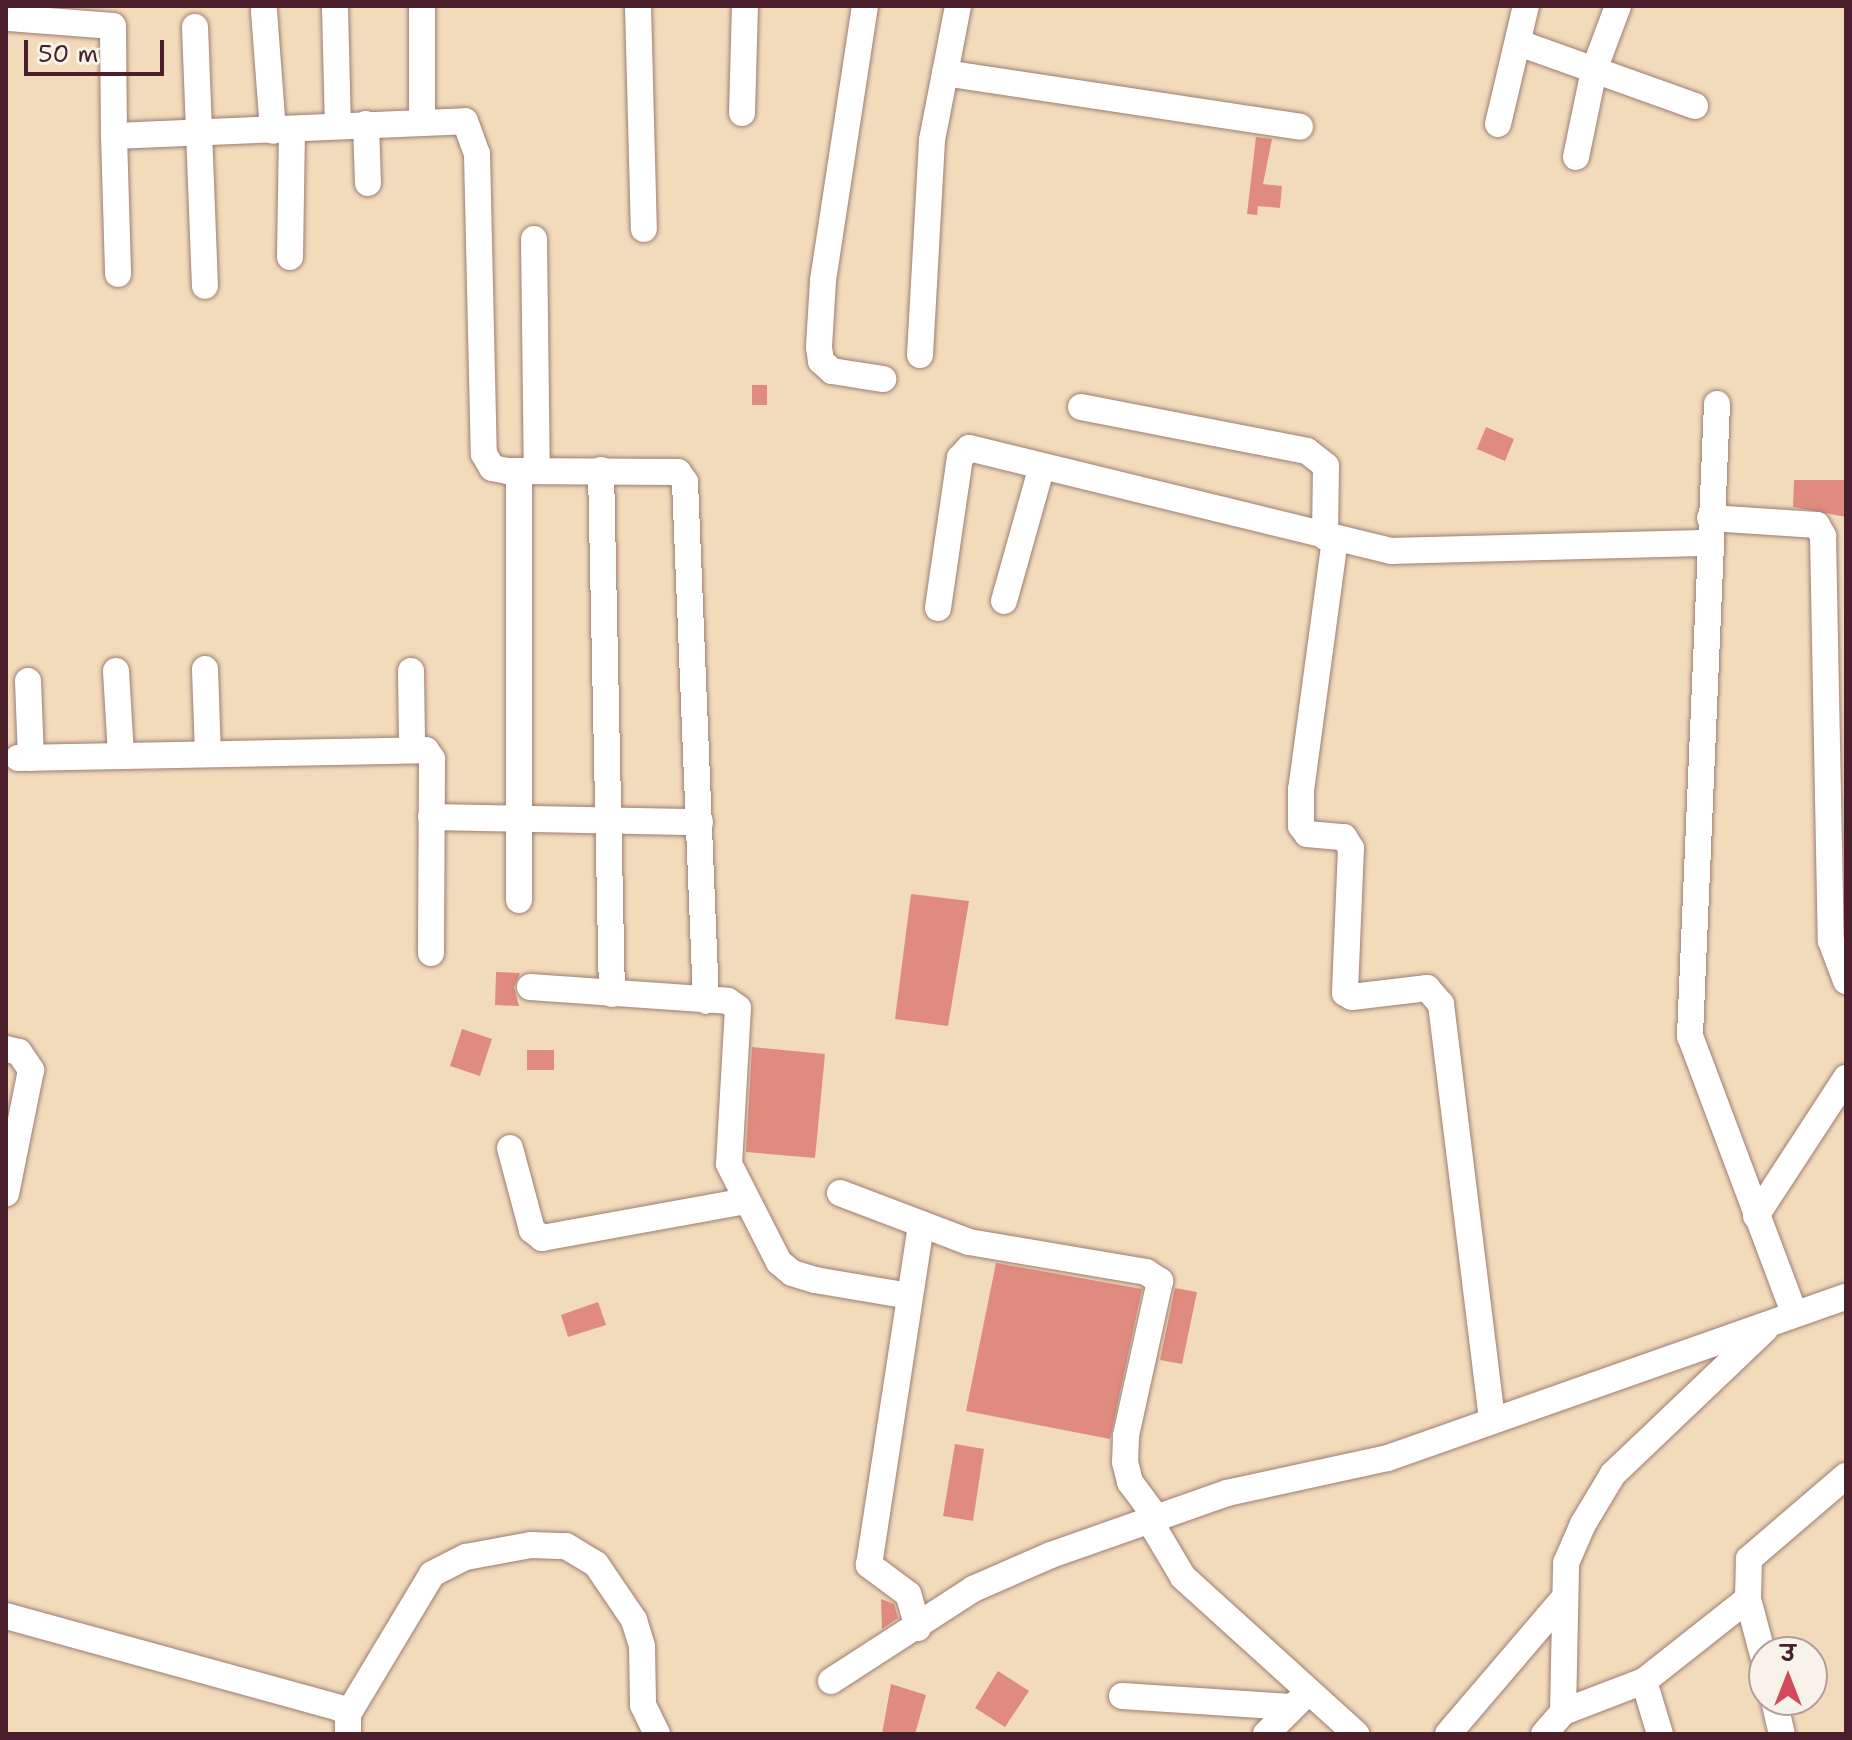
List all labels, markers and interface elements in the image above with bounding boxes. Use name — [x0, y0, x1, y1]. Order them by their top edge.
scale bar — [28, 24, 168, 74]
text: 50 m — [38, 38, 98, 70]
north arrow — [1748, 1636, 1828, 1716]
text: उ — [1781, 1639, 1795, 1668]

